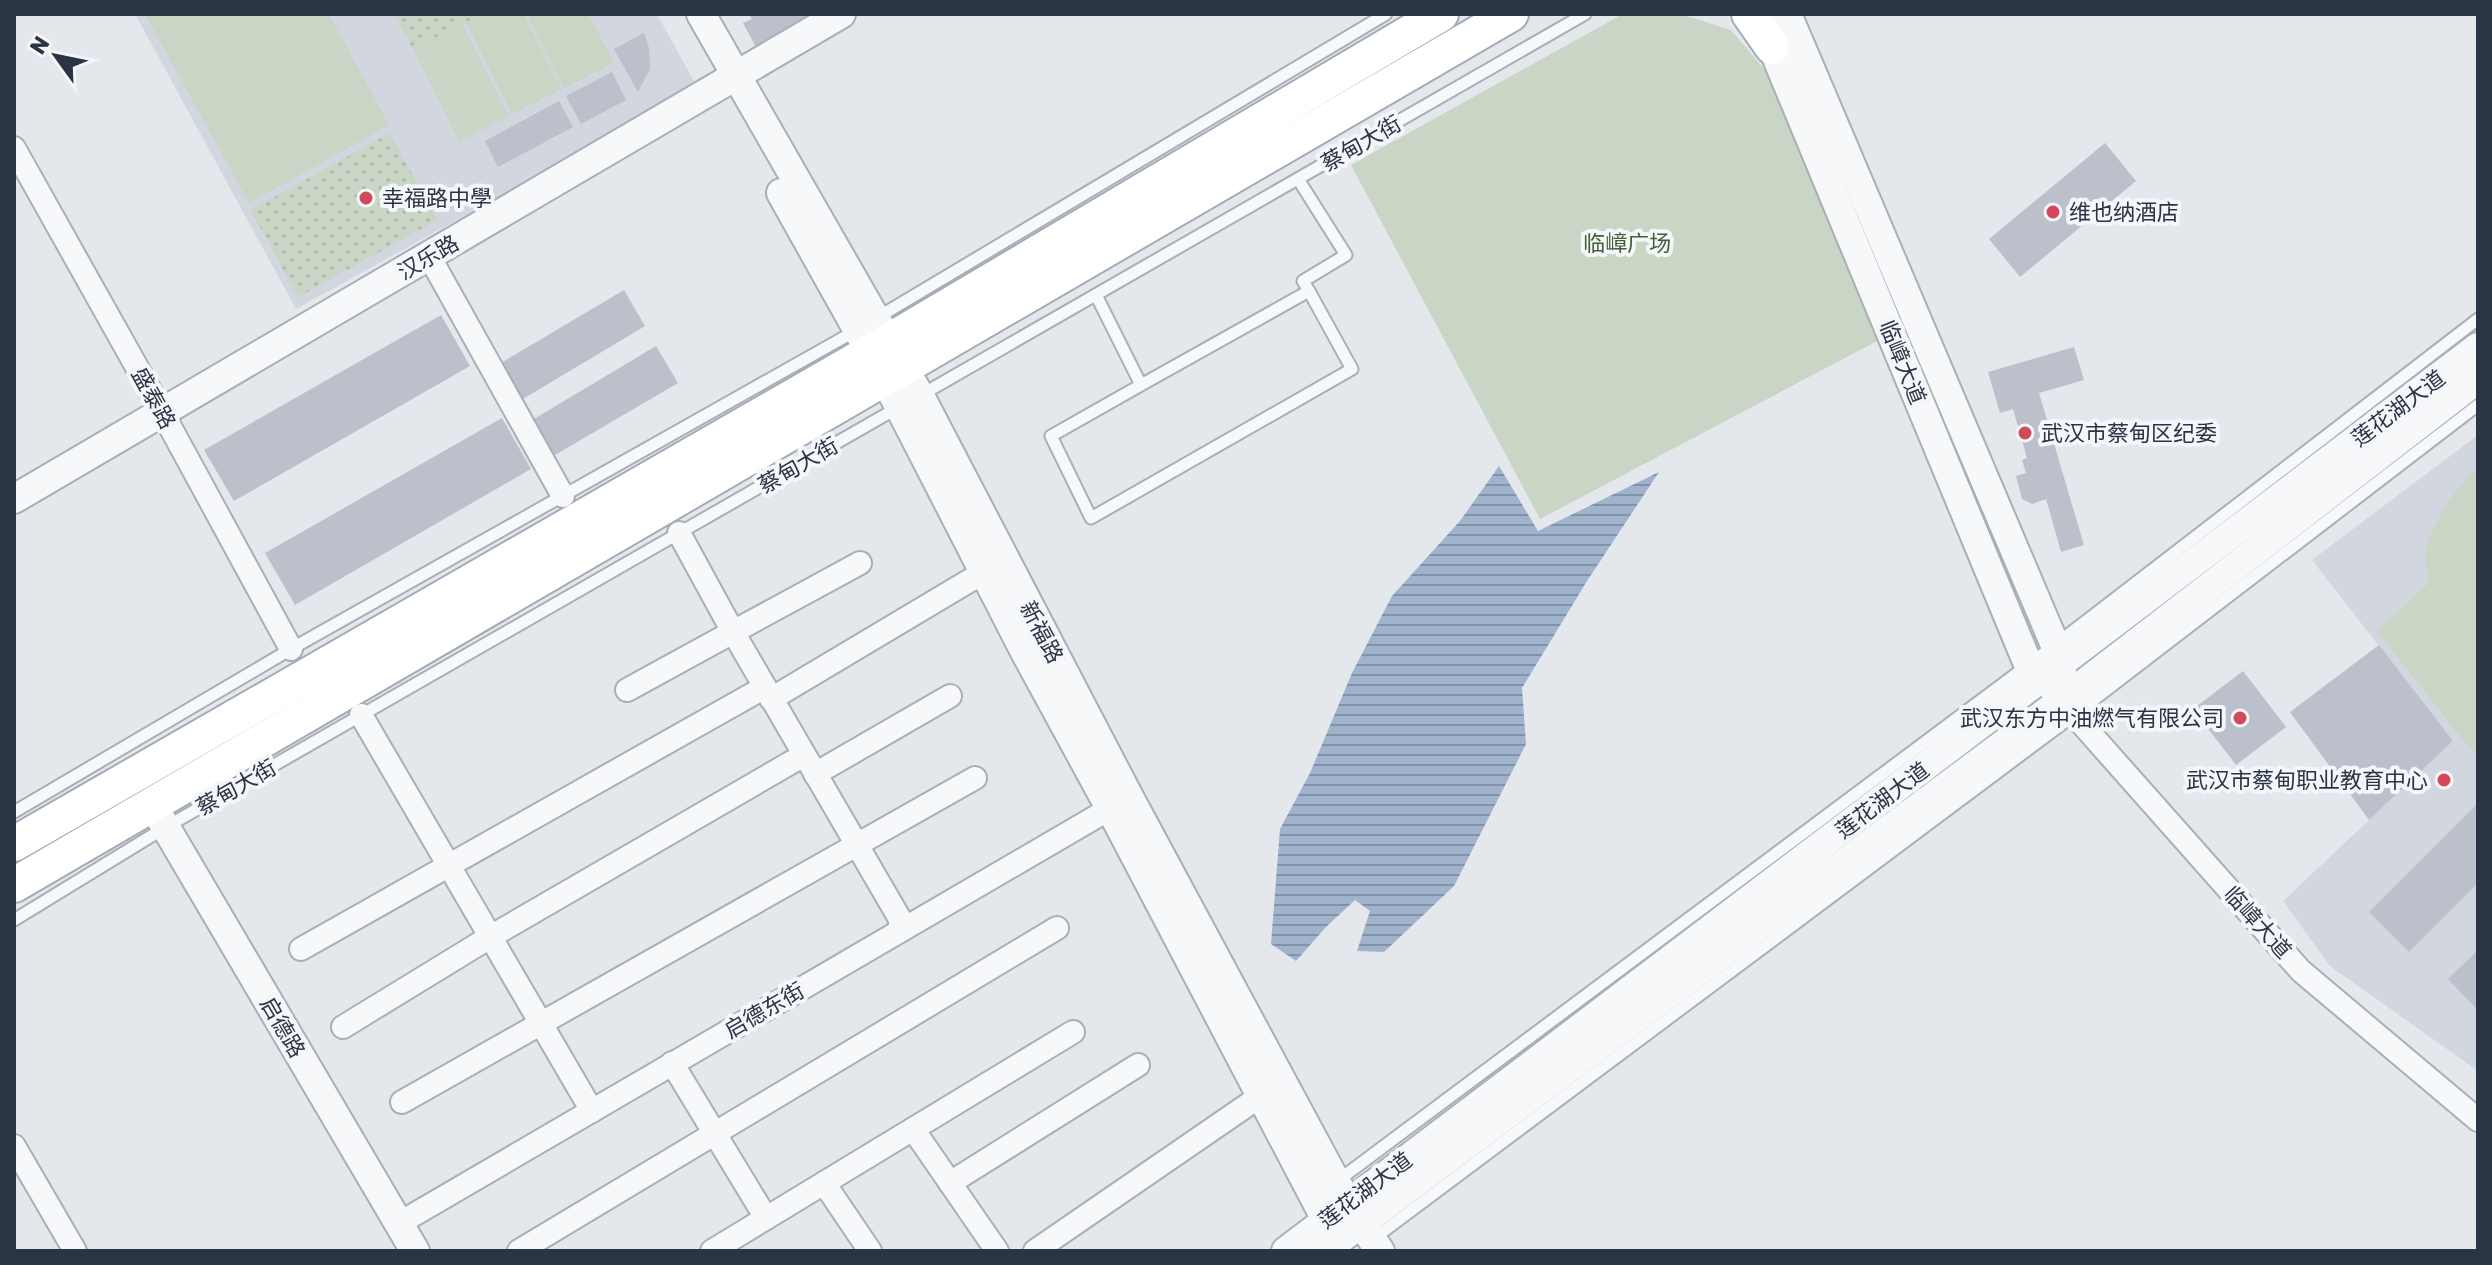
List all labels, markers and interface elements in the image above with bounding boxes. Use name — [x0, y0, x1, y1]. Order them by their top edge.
north arrow — [16, 16, 96, 96]
text: N — [24, 31, 55, 59]
street label: 蔡甸大街 — [1316, 110, 1406, 177]
place label: 幸福路中學 — [382, 185, 492, 212]
marker: 幸福路中學 — [357, 189, 375, 207]
place label: 维也纳酒店 — [2069, 199, 2179, 226]
marker: 维也纳酒店 — [2044, 203, 2062, 221]
street label: 汉乐路 — [393, 229, 464, 286]
park label: 临嶂广场 — [1583, 230, 1671, 257]
street label: 临嶂大道 — [1874, 316, 1932, 408]
street label: 盛泰路 — [126, 363, 181, 434]
street label: 莲花湖大道 — [2346, 365, 2450, 452]
place label: 武汉市蔡甸区纪委 — [2041, 420, 2217, 447]
marker: 武汉市蔡甸区纪委 — [2016, 424, 2034, 442]
street label: 蔡甸大街 — [753, 432, 843, 499]
street label: 新福路 — [1014, 597, 1069, 668]
place label: 武汉东方中油燃气有限公司 — [1960, 705, 2224, 732]
marker: 武汉东方中油燃气有限公司 — [2231, 709, 2249, 727]
street label: 蔡甸大街 — [191, 754, 281, 821]
street label: 莲花湖大道 — [1830, 757, 1934, 844]
place label: 武汉市蔡甸职业教育中心 — [2186, 767, 2428, 794]
marker: 武汉市蔡甸职业教育中心 — [2435, 771, 2453, 789]
street label: 临嶂大道 — [2218, 881, 2297, 964]
street label: 启德东街 — [719, 977, 809, 1044]
street label: 启德路 — [254, 992, 311, 1063]
street label: 莲花湖大道 — [1313, 1147, 1417, 1234]

